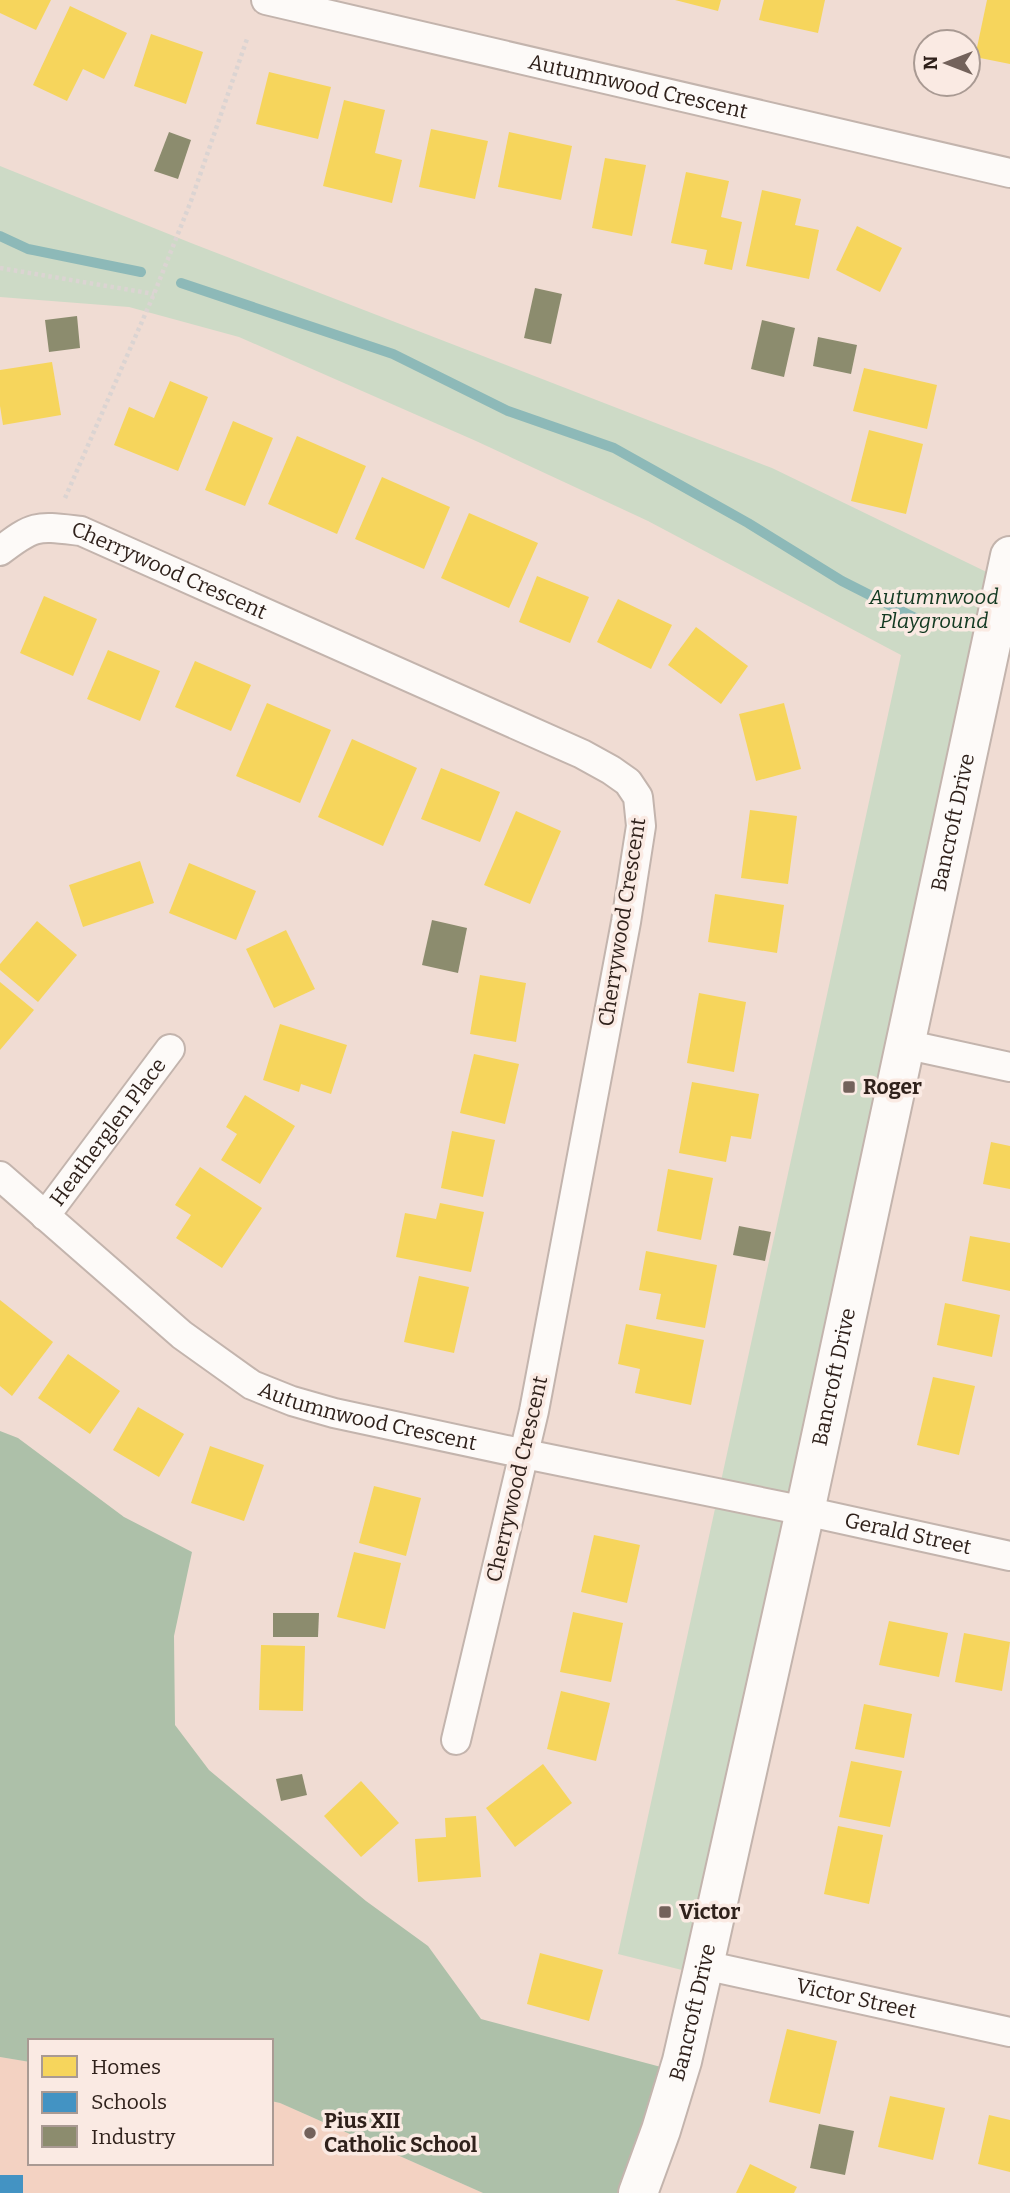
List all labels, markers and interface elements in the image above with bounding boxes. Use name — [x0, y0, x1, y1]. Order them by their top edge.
north arrow — [912, 28, 982, 98]
street label: Autumnwood Crescent — [526, 48, 751, 125]
text: N — [919, 55, 942, 70]
street label: Cherrywood Crescent — [70, 517, 271, 625]
park label: Autumnwood Playground — [868, 584, 999, 634]
street label: Bancroft Drive — [925, 751, 980, 894]
street label: Cherrywood Crescent — [593, 815, 651, 1028]
street label: Heatherglen Place — [44, 1053, 172, 1211]
place label: Roger — [863, 1074, 922, 1100]
marker: Roger — [841, 1079, 857, 1095]
street label: Bancroft Drive — [806, 1305, 861, 1448]
street label: Cherrywood Crescent — [481, 1373, 553, 1585]
street label: Autumnwood Crescent — [255, 1376, 479, 1456]
street label: Gerald Street — [842, 1507, 974, 1560]
place label: Victor — [679, 1899, 740, 1925]
marker: Victor — [657, 1904, 673, 1920]
street label: Bancroft Drive — [664, 1941, 721, 2084]
street label: Victor Street — [794, 1973, 919, 2024]
legend — [28, 2039, 273, 2165]
text: Homes — [91, 2054, 161, 2080]
text: Schools — [91, 2089, 167, 2115]
place label: Pius XII Catholic School — [324, 2108, 478, 2158]
text: Industry — [91, 2124, 176, 2150]
marker: Pius XII Catholic School — [302, 2125, 318, 2141]

